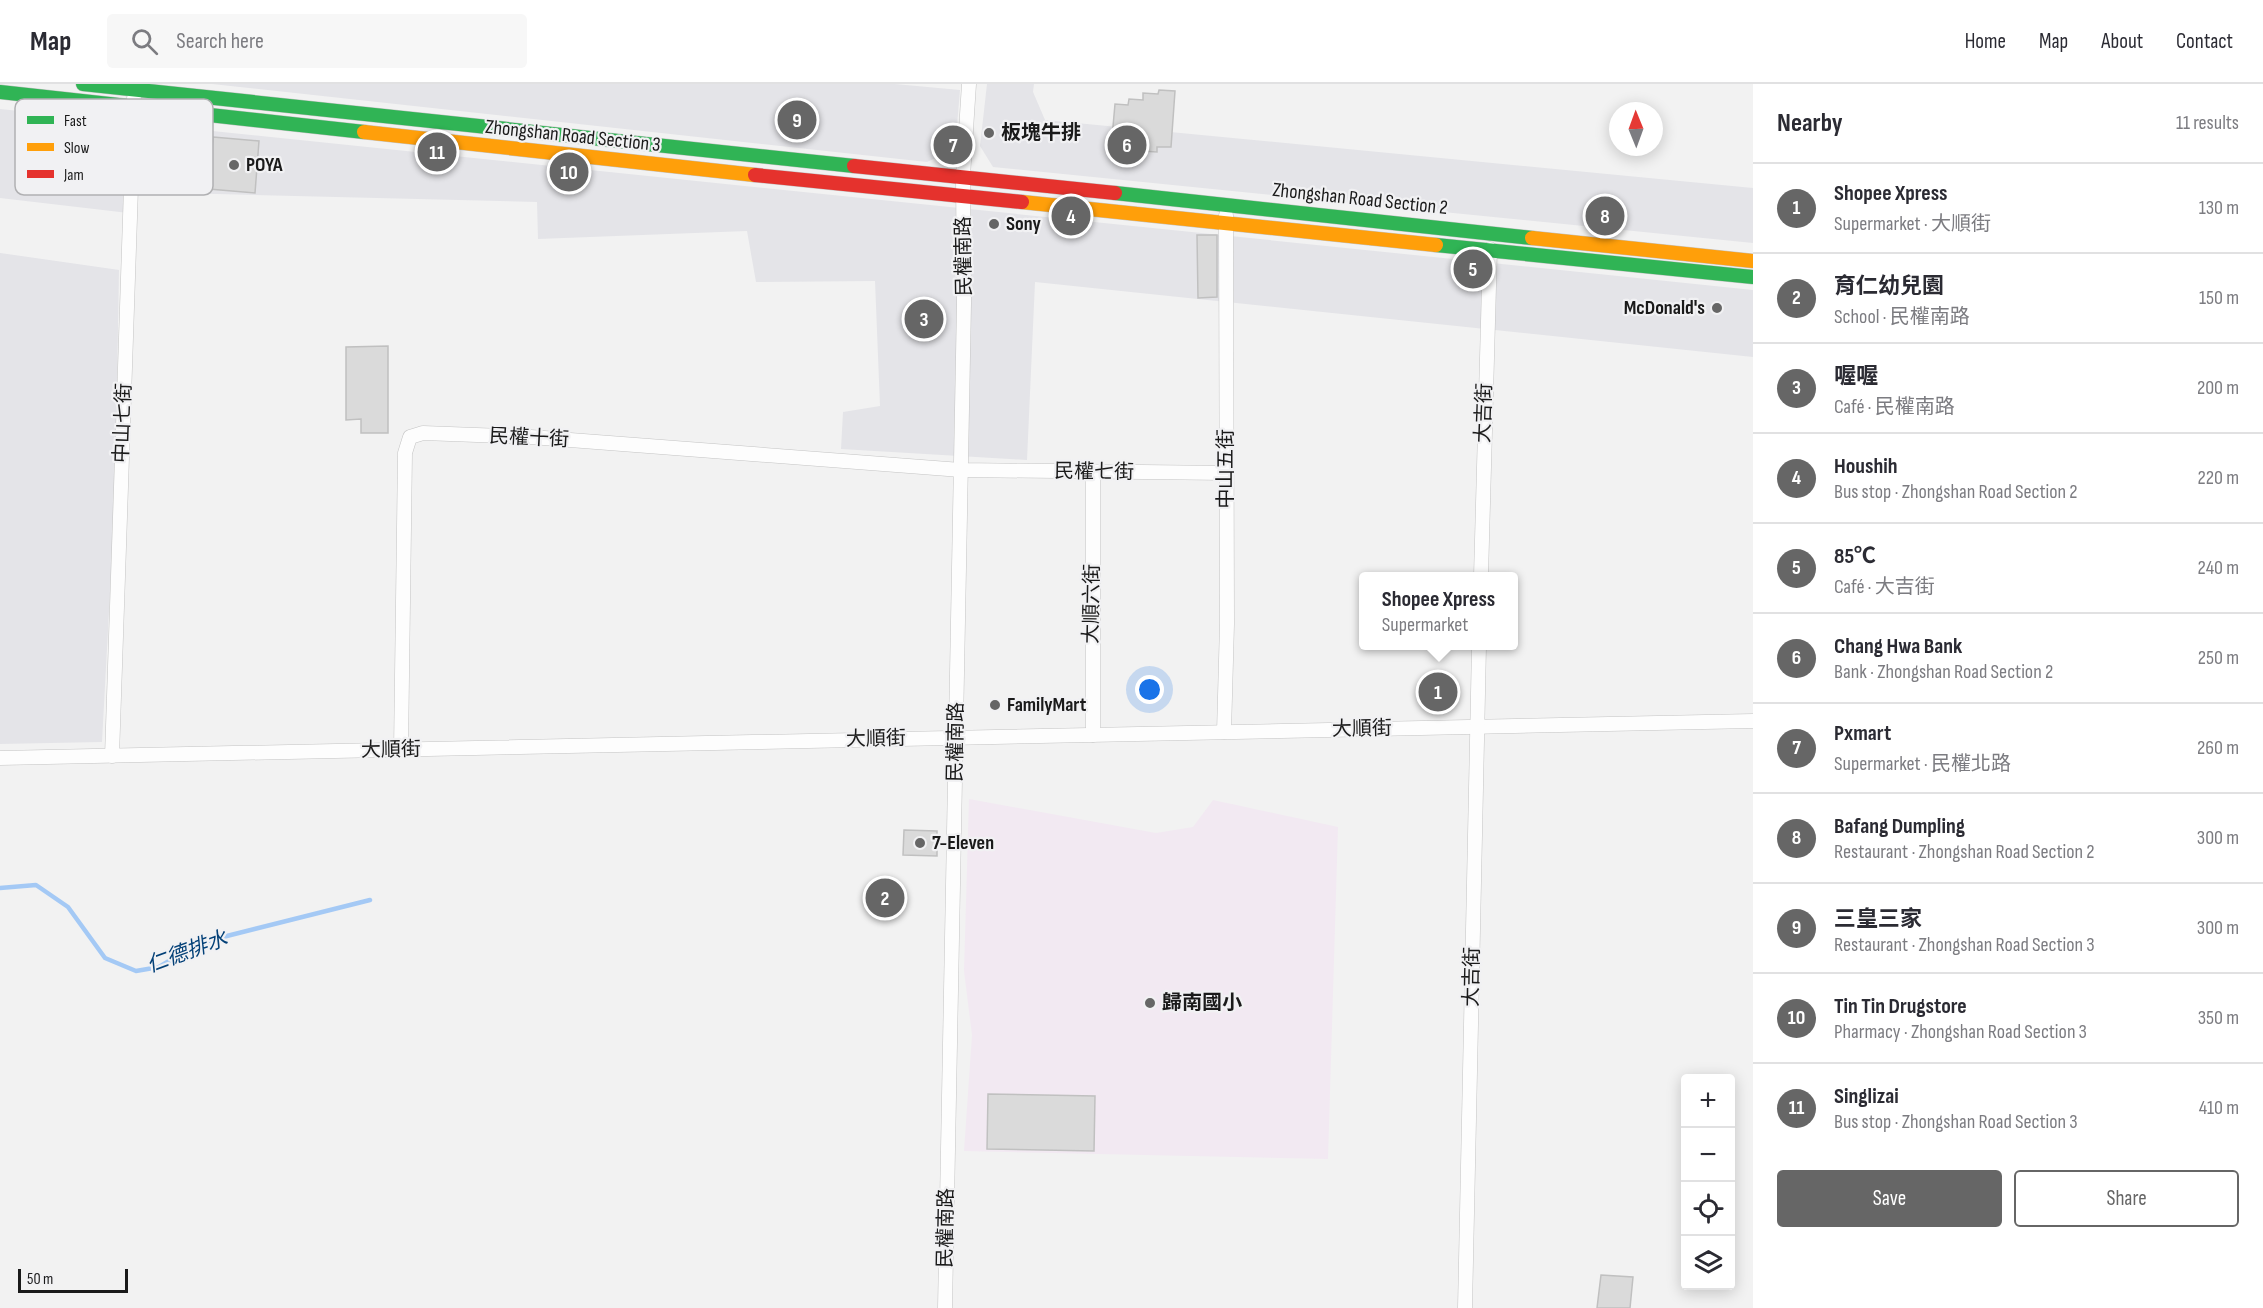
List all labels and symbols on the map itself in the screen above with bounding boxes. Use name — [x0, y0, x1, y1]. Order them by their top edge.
pin: 9 — [778, 98, 816, 142]
legend — [15, 99, 213, 195]
north arrow — [1609, 102, 1663, 156]
text: Fast — [64, 112, 87, 131]
street label: Zhongshan Road Section 3 — [484, 115, 662, 157]
place label: 板塊牛排 — [1001, 121, 1081, 145]
pin: 7 — [934, 122, 972, 168]
pin: 6 — [1108, 122, 1146, 168]
marker: 板塊牛排 — [982, 126, 996, 140]
pin: 11 — [418, 130, 456, 174]
text: Slow — [64, 139, 89, 158]
pin: 10 — [550, 150, 588, 194]
place label: POYA — [246, 153, 283, 177]
marker: POYA — [227, 158, 241, 172]
text: Jam — [63, 166, 84, 185]
street label: Zhongshan Road Section 2 — [1271, 178, 1449, 220]
pin: 4 — [1052, 194, 1090, 238]
pin: 8 — [1586, 194, 1624, 238]
place label: Sony — [1006, 212, 1042, 236]
street label: 民權南路 — [951, 216, 977, 296]
marker: Sony — [987, 217, 1001, 231]
pin: 5 — [1454, 246, 1492, 291]
pin: 3 — [904, 296, 944, 342]
place label: McDonald's — [1624, 296, 1705, 320]
marker: McDonald's — [1710, 301, 1724, 315]
street label: 中山七街 — [110, 383, 136, 463]
street label: 大吉街 — [1471, 383, 1497, 443]
street label: 民權十街 — [488, 424, 570, 452]
street label: 中山五街 — [1214, 429, 1238, 509]
street label: 民權七街 — [1054, 459, 1134, 485]
street label: 大順六街 — [1079, 564, 1105, 644]
pin: 1 — [1418, 670, 1458, 714]
your location — [1135, 675, 1164, 704]
place label: FamilyMart — [1007, 693, 1087, 717]
marker: FamilyMart — [988, 698, 1002, 712]
street label: 民權南路 — [943, 702, 969, 782]
street label: 大順街 — [1332, 716, 1392, 742]
street label: 大順街 — [846, 726, 906, 752]
street label: 大順街 — [361, 737, 421, 763]
place label: 7-Eleven — [932, 831, 994, 855]
marker: 7-Eleven — [913, 836, 927, 850]
pin: 2 — [866, 876, 904, 920]
water label: 仁德排水 — [143, 926, 232, 978]
street label: 大吉街 — [1459, 947, 1485, 1007]
place label: 歸南國小 — [1162, 991, 1242, 1015]
marker: 歸南國小 — [1143, 996, 1157, 1010]
street label: 民權南路 — [933, 1188, 959, 1268]
scale bar — [18, 1266, 128, 1294]

